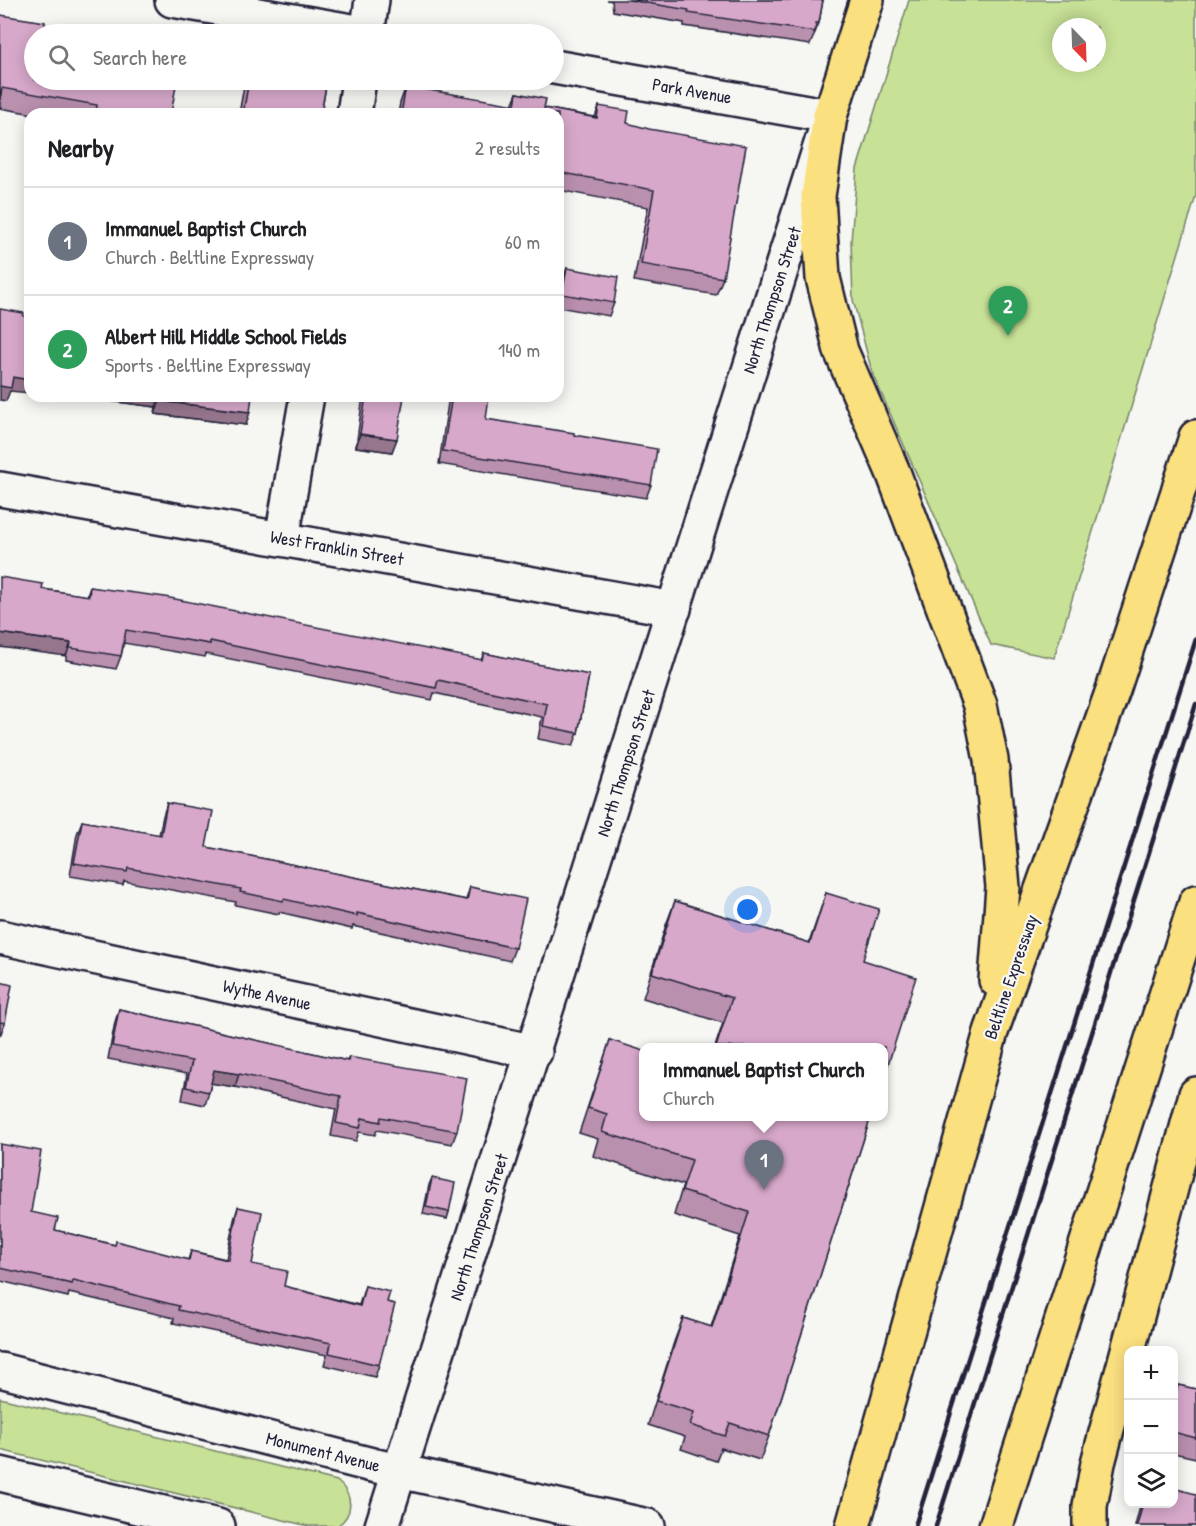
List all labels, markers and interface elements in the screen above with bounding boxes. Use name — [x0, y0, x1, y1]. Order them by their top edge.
north arrow — [1052, 18, 1106, 72]
search box — [24, 24, 564, 90]
icon: search — [45, 41, 78, 74]
text: Search here — [93, 42, 187, 72]
street label: Park Avenue — [651, 71, 734, 110]
text: Nearby — [48, 130, 114, 165]
text: 2 results — [475, 134, 540, 161]
text: Immanuel Baptist Church — [105, 213, 306, 243]
street label: North Thompson Street — [736, 222, 807, 377]
text: 1 — [64, 228, 71, 255]
text: 60 m — [505, 228, 540, 255]
text: Church · Beltline Expressway — [105, 243, 314, 270]
pin: 2 — [988, 286, 1028, 336]
text: Albert Hill Middle School Fields — [105, 321, 346, 351]
text: 2 — [63, 336, 72, 363]
text: 140 m — [498, 336, 540, 363]
text: Sports · Beltline Expressway — [105, 351, 311, 378]
street label: West Franklin Street — [269, 523, 406, 572]
street label: North Thompson Street — [590, 685, 661, 840]
your location — [733, 895, 762, 924]
street label: Beltline Expressway — [978, 911, 1044, 1042]
street label: Wythe Avenue — [221, 973, 313, 1016]
popup — [639, 1043, 888, 1121]
text: Immanuel Baptist Church — [663, 1054, 864, 1084]
text: Church — [663, 1084, 714, 1111]
pin: 1 — [744, 1140, 783, 1190]
street label: North Thompson Street — [443, 1149, 514, 1304]
map controls — [1124, 1346, 1178, 1508]
button: + — [1124, 1346, 1178, 1400]
button: − — [1124, 1400, 1178, 1454]
street label: Monument Avenue — [263, 1425, 383, 1478]
button: layers — [1124, 1454, 1178, 1508]

